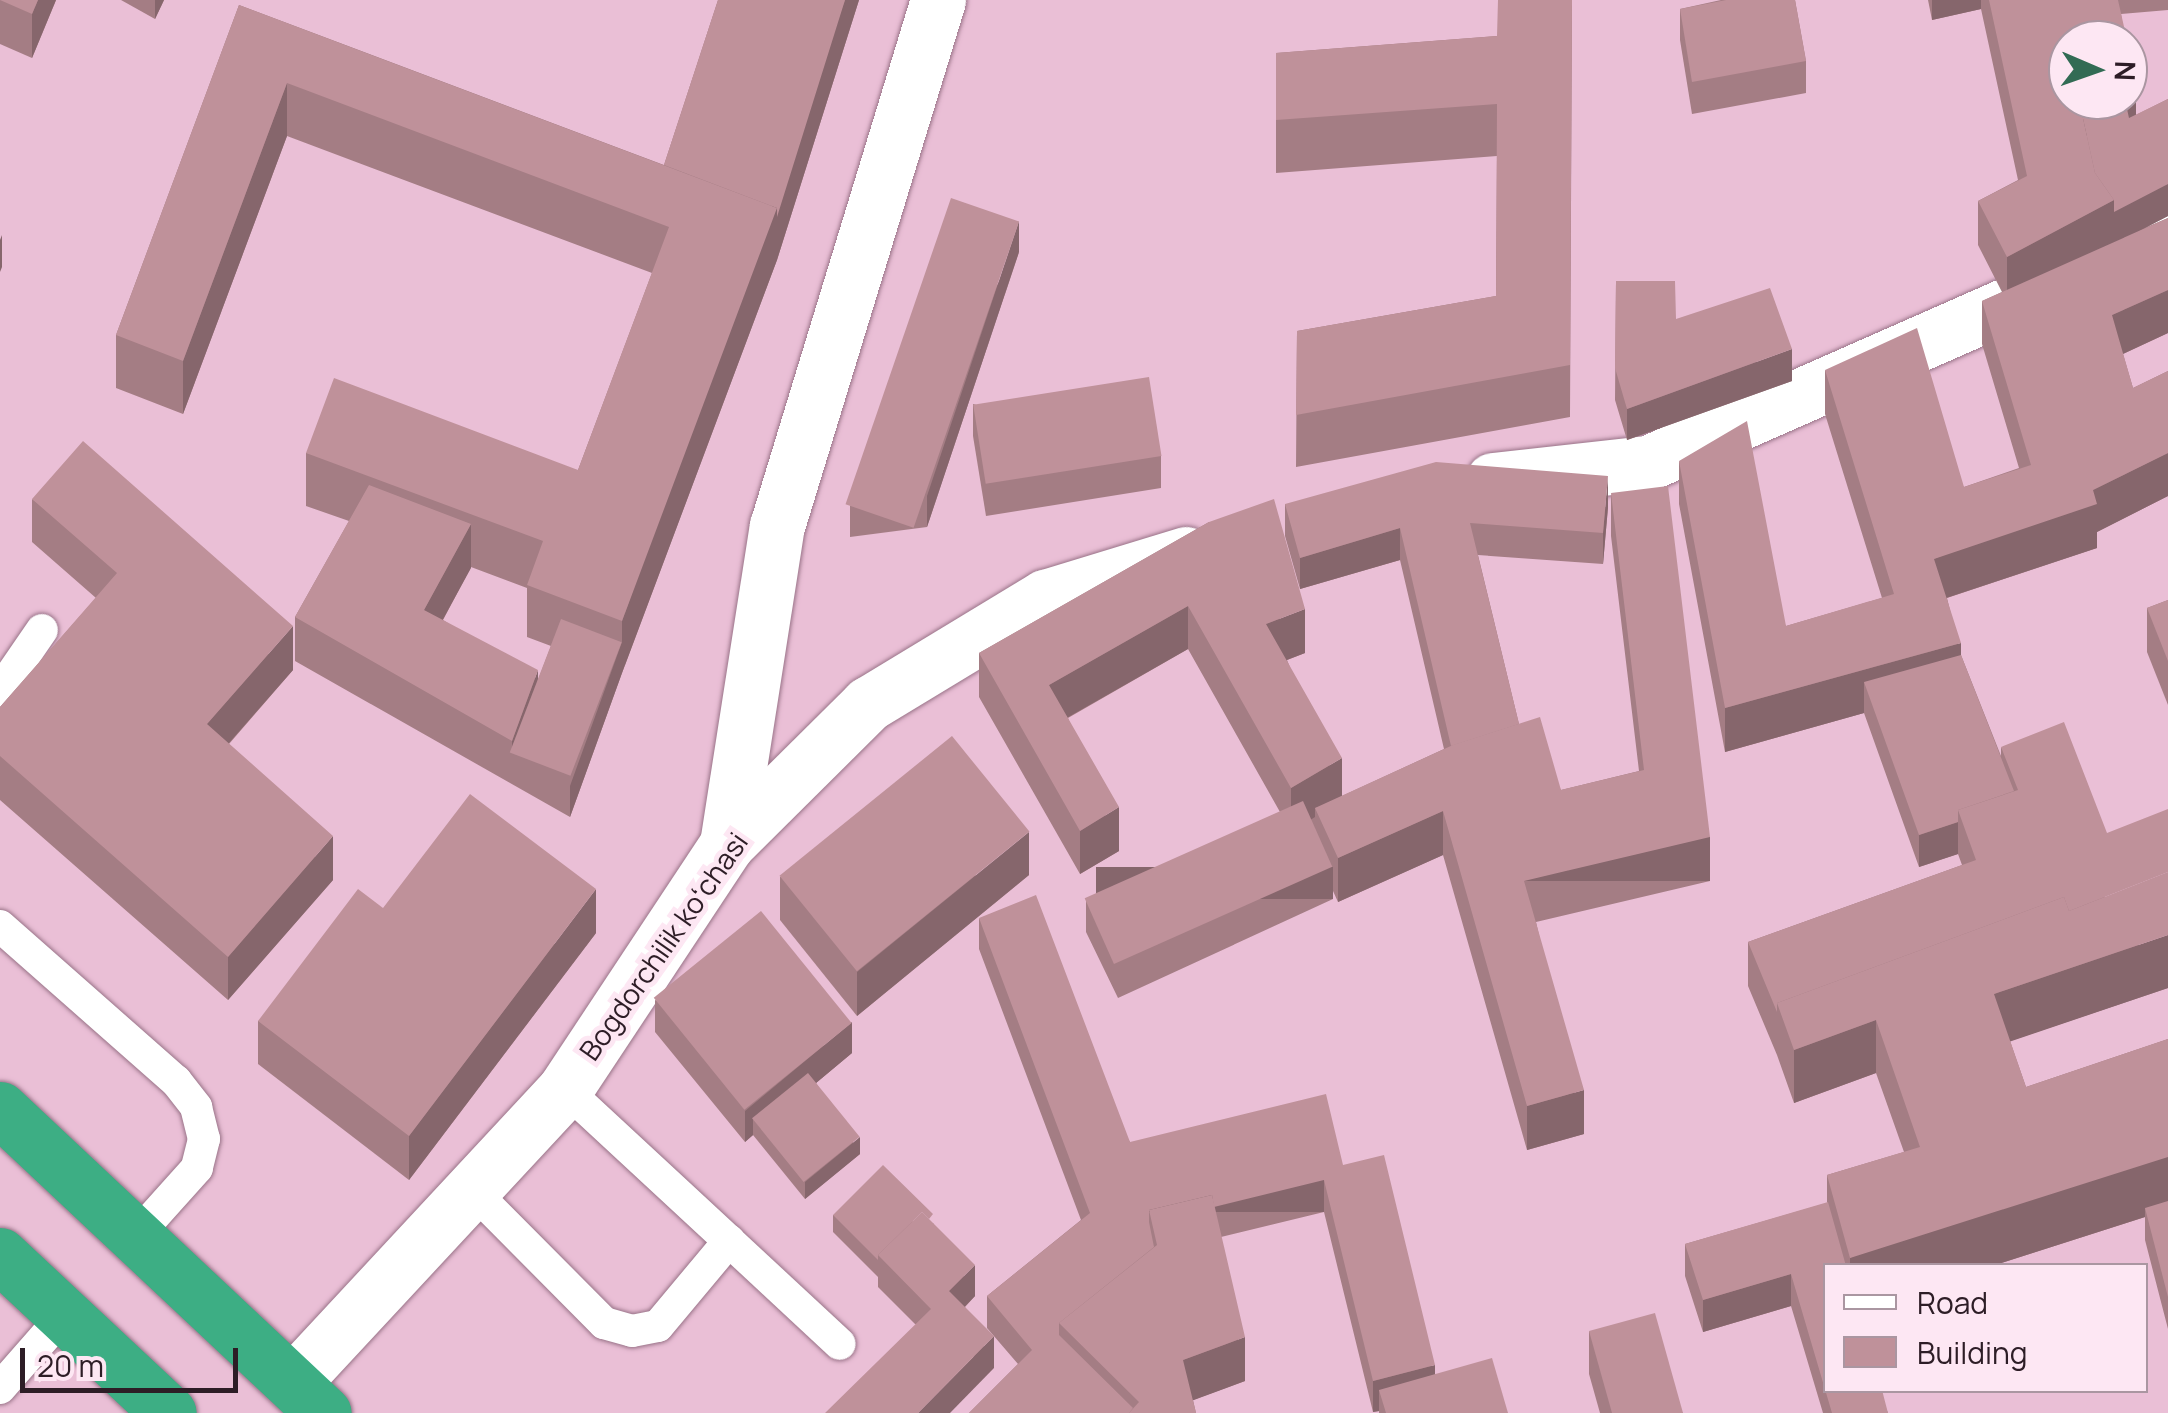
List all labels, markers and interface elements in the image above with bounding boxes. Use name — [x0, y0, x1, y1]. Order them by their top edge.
north arrow — [2048, 20, 2148, 120]
text: N — [2107, 60, 2145, 82]
street label: Bogdorchilik koʻchasi — [572, 826, 754, 1066]
legend — [1823, 1263, 2148, 1393]
text: Road — [1917, 1282, 1988, 1323]
scale bar — [25, 1328, 242, 1390]
text: Building — [1917, 1332, 2028, 1373]
text: 20 m — [37, 1345, 104, 1386]

